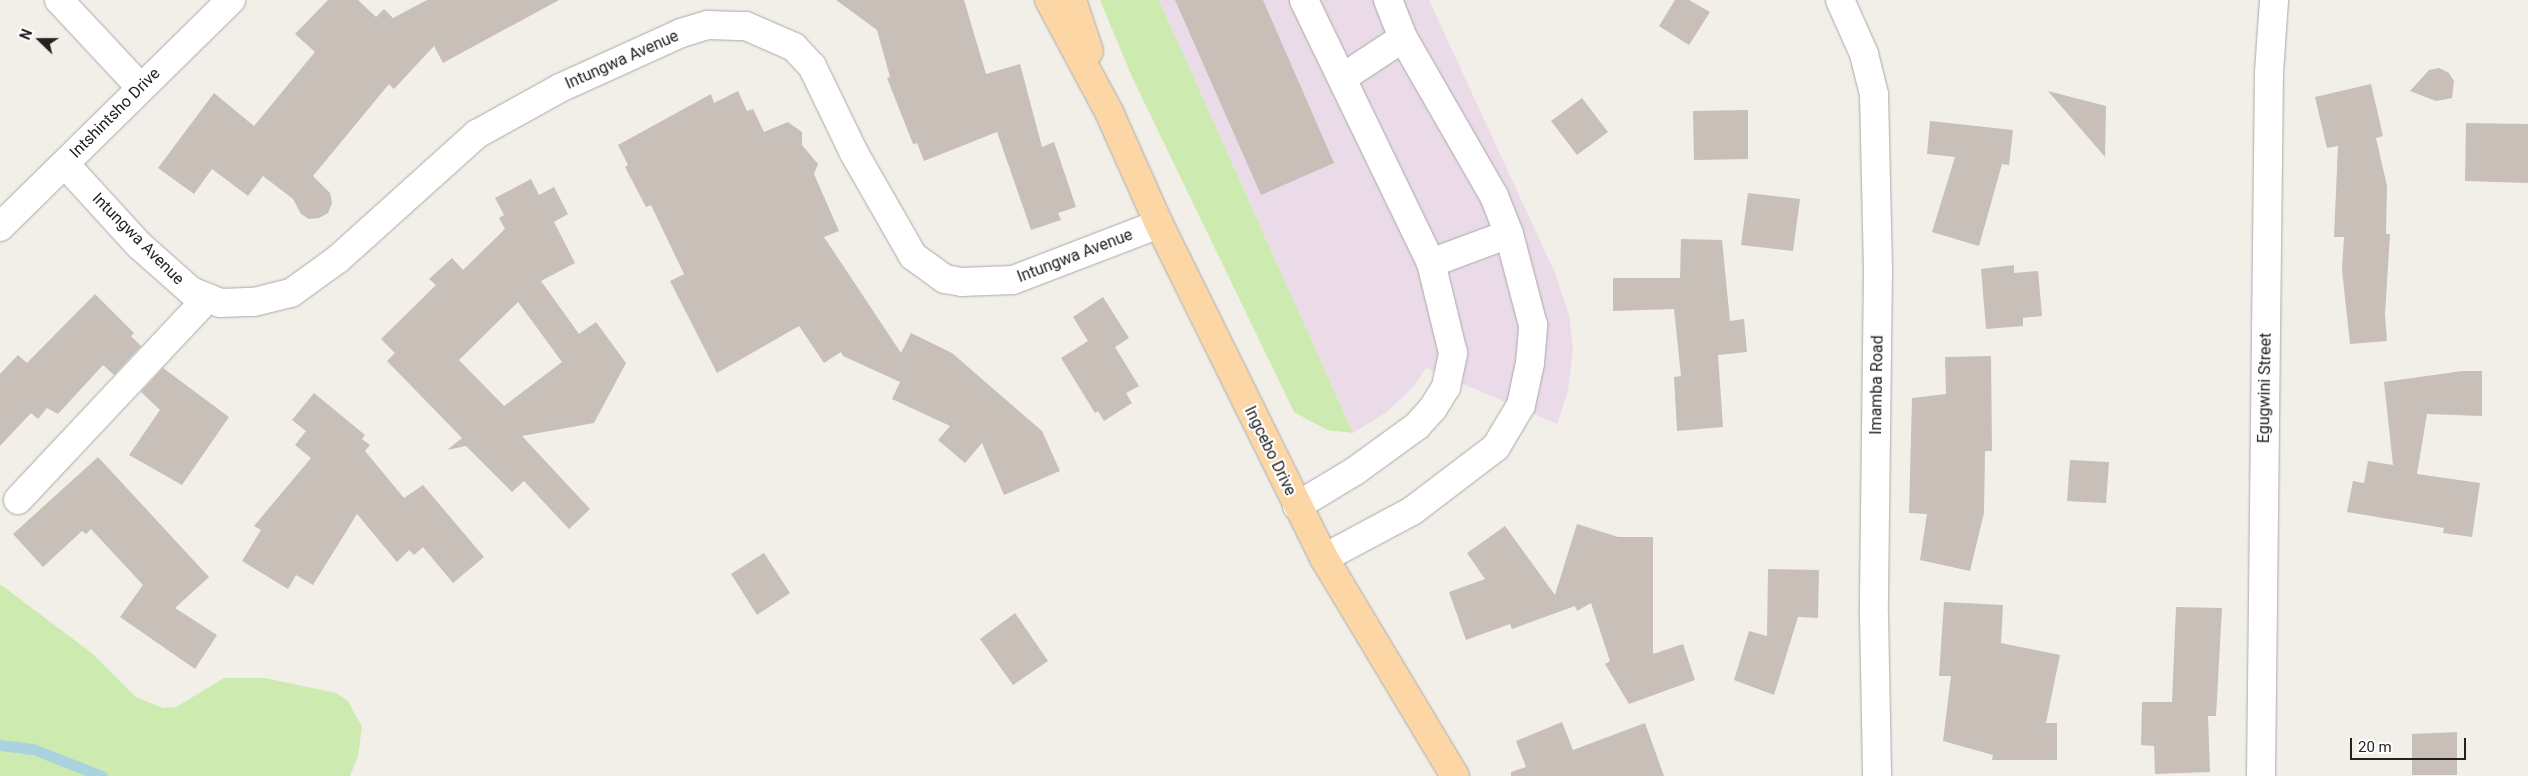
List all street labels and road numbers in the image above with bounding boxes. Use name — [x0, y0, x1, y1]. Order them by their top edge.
street label: Intungwa Avenue — [562, 26, 682, 94]
street label: Intshintsho Drive — [66, 64, 164, 162]
street label: Intungwa Avenue — [88, 189, 188, 289]
street label: Intungwa Avenue — [1015, 225, 1135, 287]
street label: Egugwini Street — [2254, 333, 2276, 443]
street label: Imamba Road — [1867, 335, 1887, 435]
street label: Ingcebo Drive — [1240, 403, 1300, 499]

